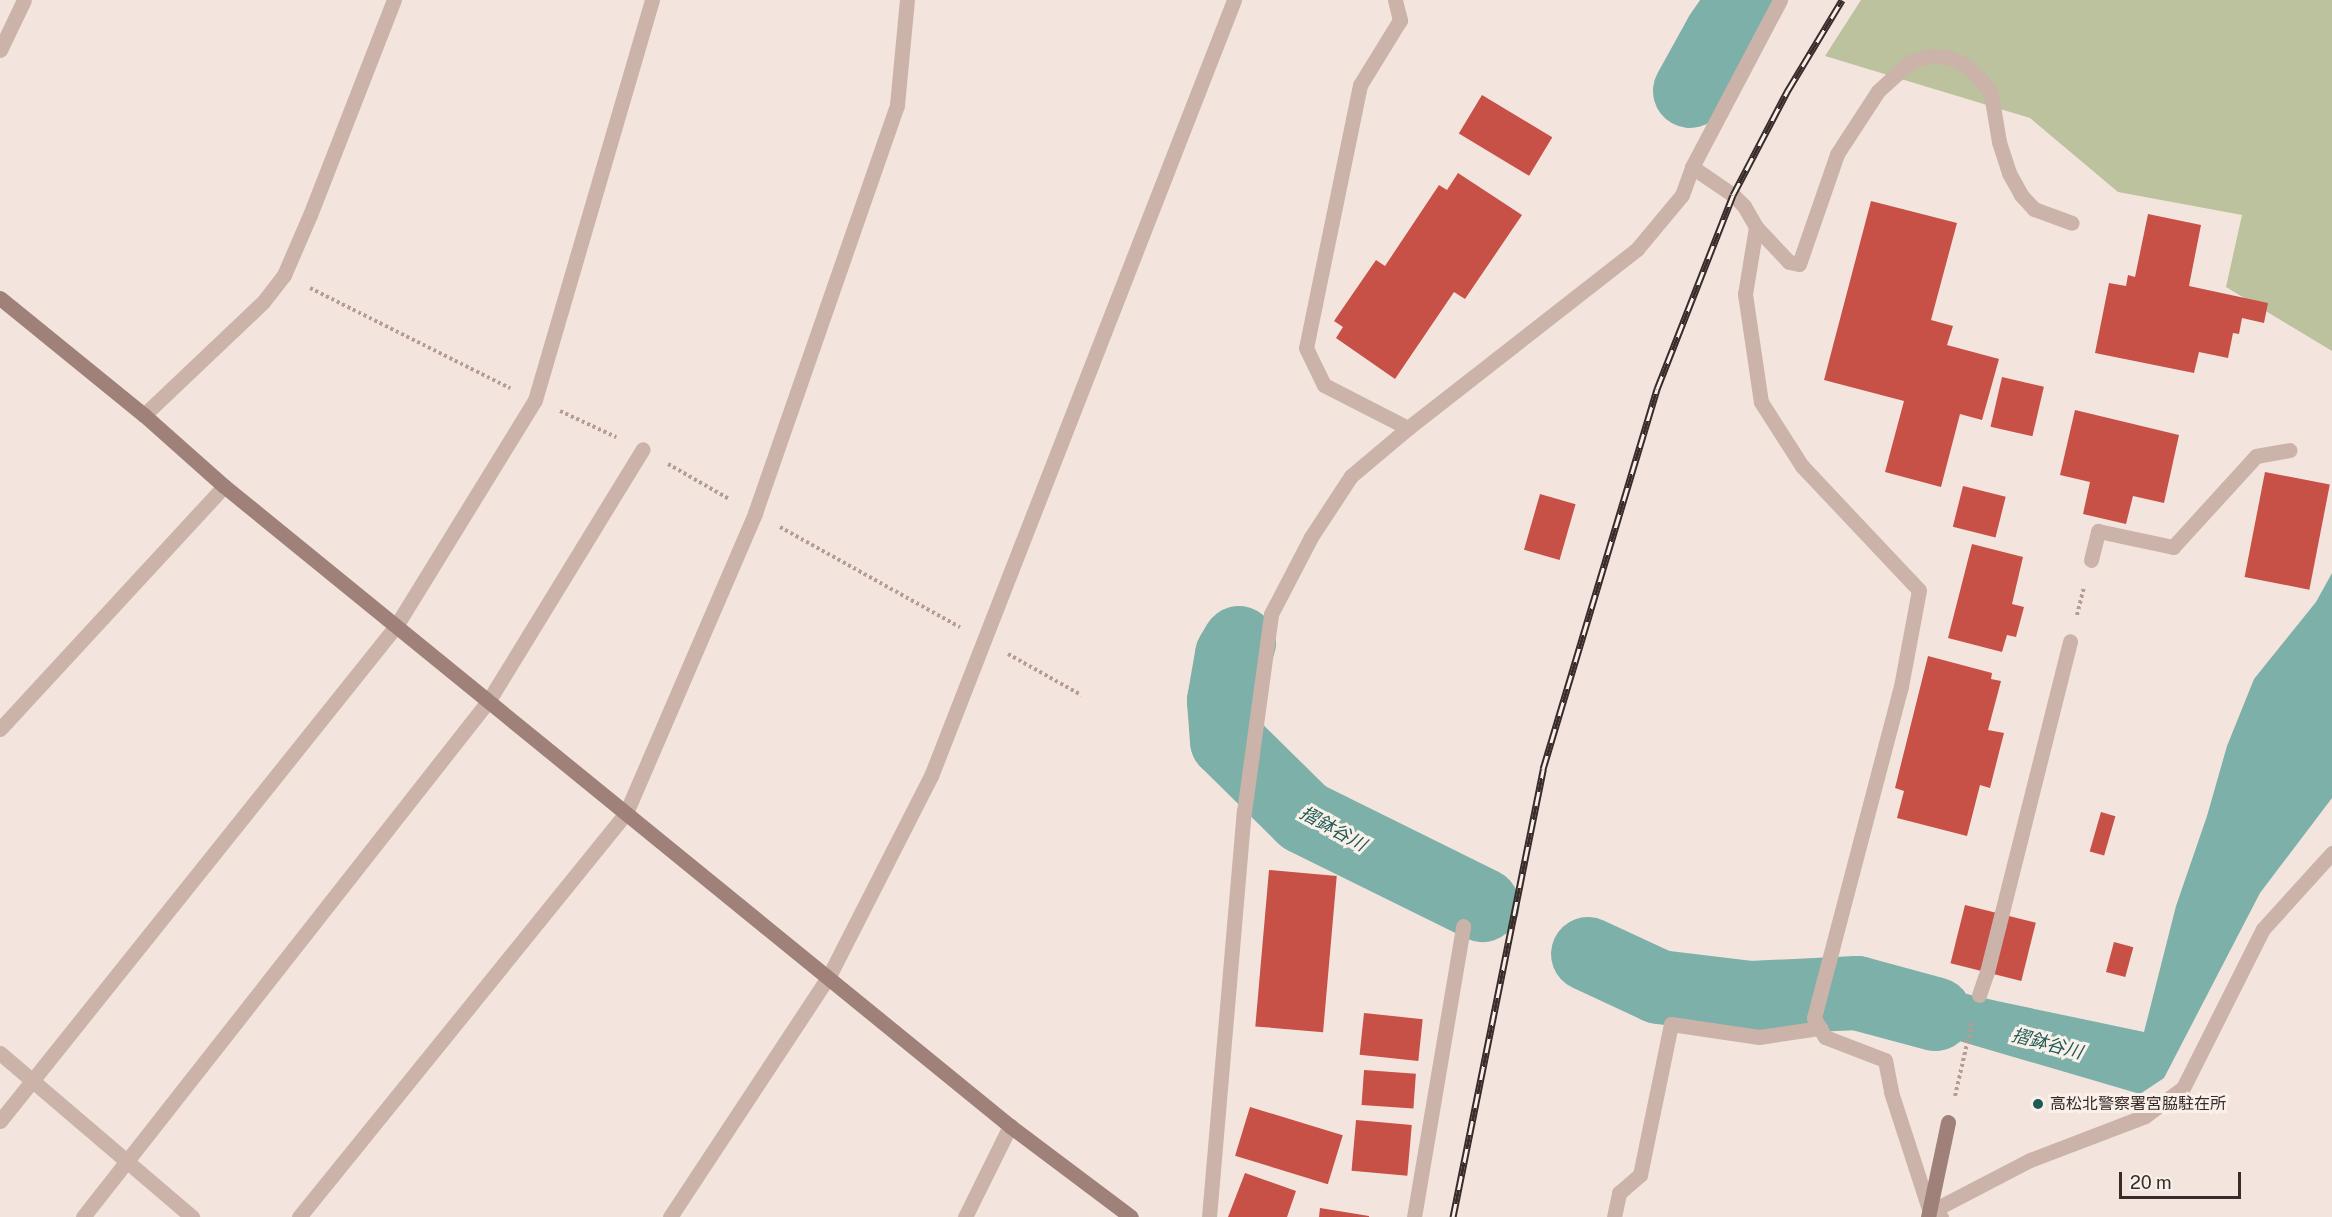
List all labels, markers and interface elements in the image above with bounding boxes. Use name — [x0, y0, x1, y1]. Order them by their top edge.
water label: 摺鉢谷川 — [1296, 802, 1370, 856]
water label: 摺鉢谷川 — [2009, 1024, 2085, 1064]
place label: 高松北警察署宮脇駐在所 — [2050, 1094, 2226, 1114]
marker: 高松北警察署宮脇駐在所 — [2031, 1097, 2045, 1111]
scale bar — [2122, 1160, 2244, 1198]
text: 20 m — [2130, 1172, 2172, 1193]

